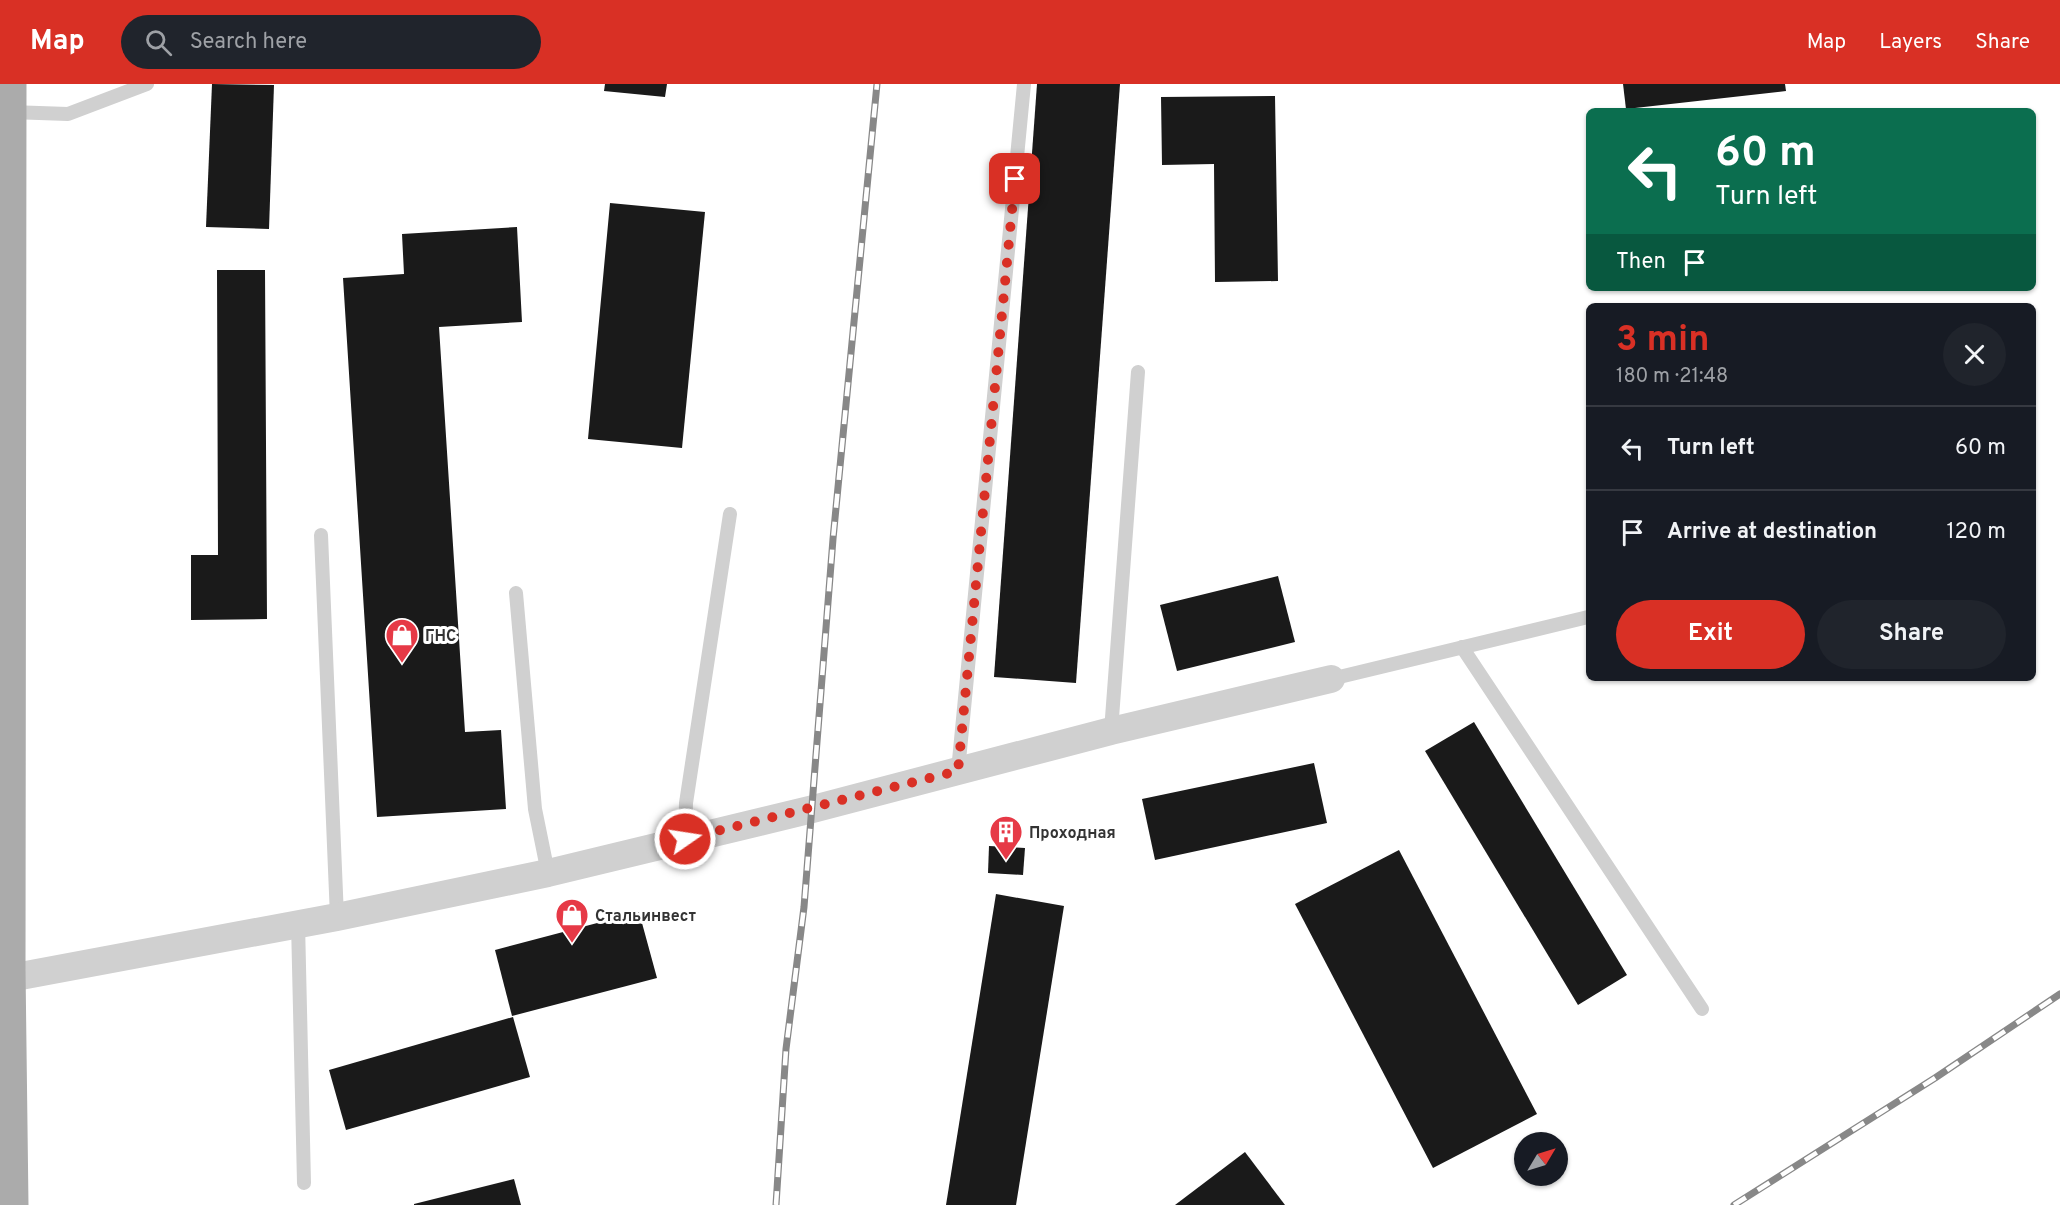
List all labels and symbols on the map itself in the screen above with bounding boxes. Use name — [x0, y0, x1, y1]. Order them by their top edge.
pin — [989, 153, 1040, 204]
shop icon: ГНС — [384, 617, 420, 664]
place label: ГНС — [425, 627, 456, 647]
position arrow — [653, 807, 717, 871]
building icon: Проходная — [988, 814, 1024, 861]
place label: Проходная — [1029, 824, 1116, 844]
shop icon: Стальинвест — [554, 897, 590, 944]
place label: Стальинвест — [595, 907, 697, 927]
north arrow — [1514, 1132, 1568, 1186]

